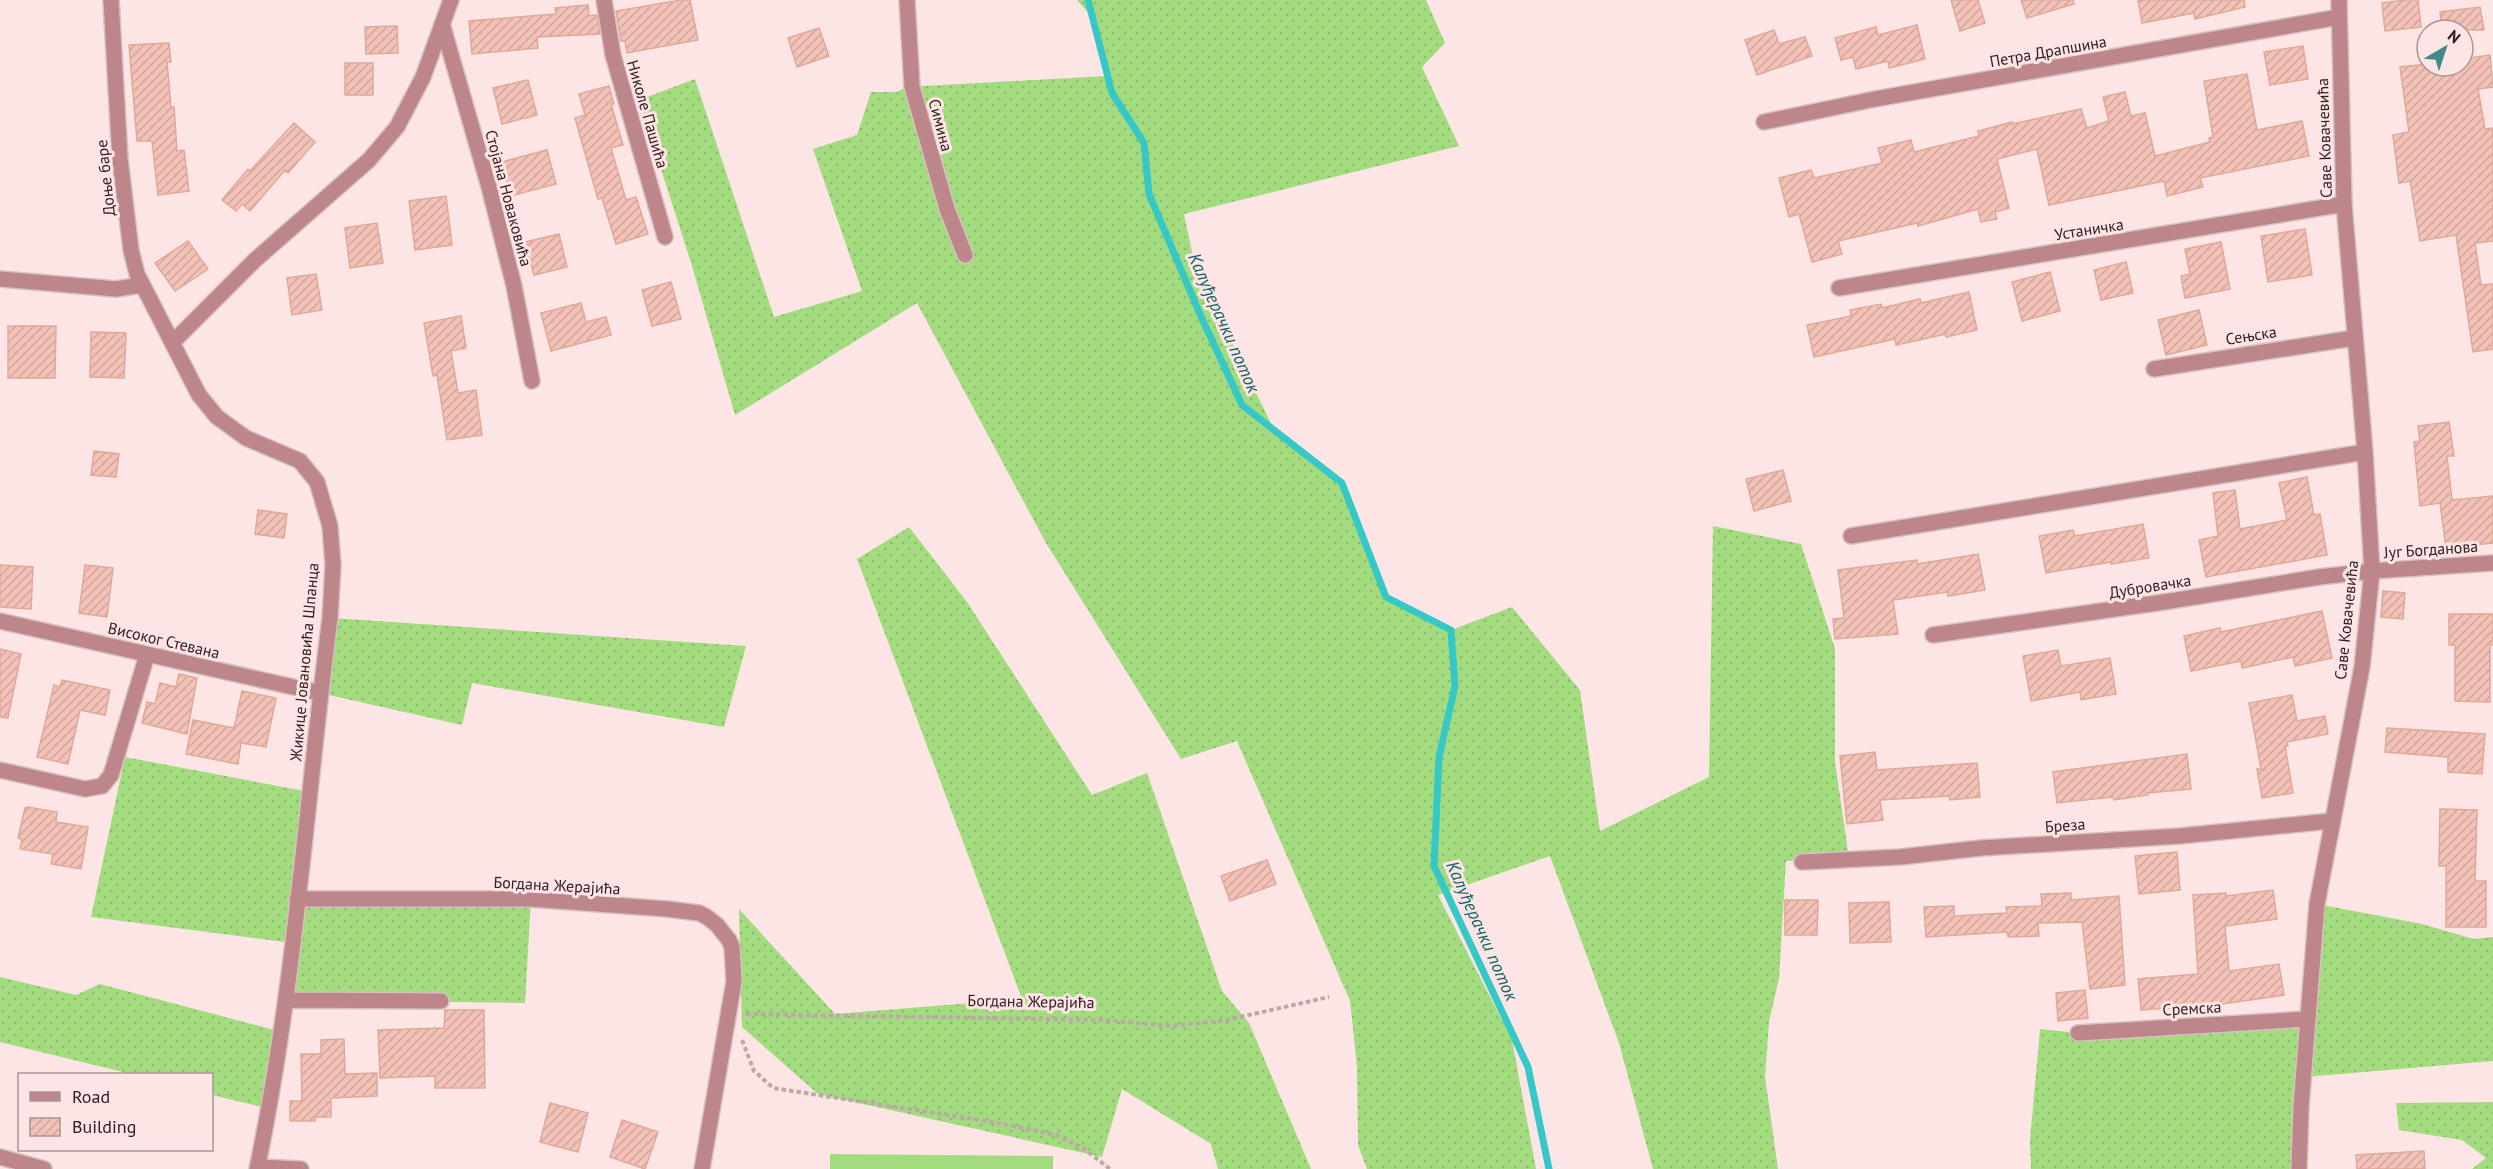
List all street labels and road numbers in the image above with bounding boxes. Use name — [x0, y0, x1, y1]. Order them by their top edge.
street label: Петра Драпшина — [1988, 31, 2108, 71]
street label: Николе Пашића — [623, 58, 673, 170]
street label: Саве Ковачевића — [2312, 78, 2336, 198]
street label: Симина — [924, 97, 958, 153]
street label: Стојана Новаковића — [481, 128, 537, 268]
street label: Доње баре — [91, 139, 119, 217]
street label: Устаничка — [2053, 214, 2125, 244]
street label: Сењска — [2224, 321, 2278, 349]
street label: Југ Богданова — [2382, 536, 2479, 562]
street label: Саве Ковачевића — [2330, 559, 2362, 681]
street label: Жикице Јовановића Шпанца — [285, 562, 323, 763]
street label: Дубровачка — [2107, 570, 2193, 602]
street label: Високог Стевана — [106, 617, 222, 663]
street label: Бреза — [2044, 814, 2086, 836]
street label: Богдана Жерајића — [493, 872, 621, 898]
street label: Богдана Жерајића — [967, 990, 1095, 1012]
street label: Сремска — [2162, 996, 2222, 1020]

